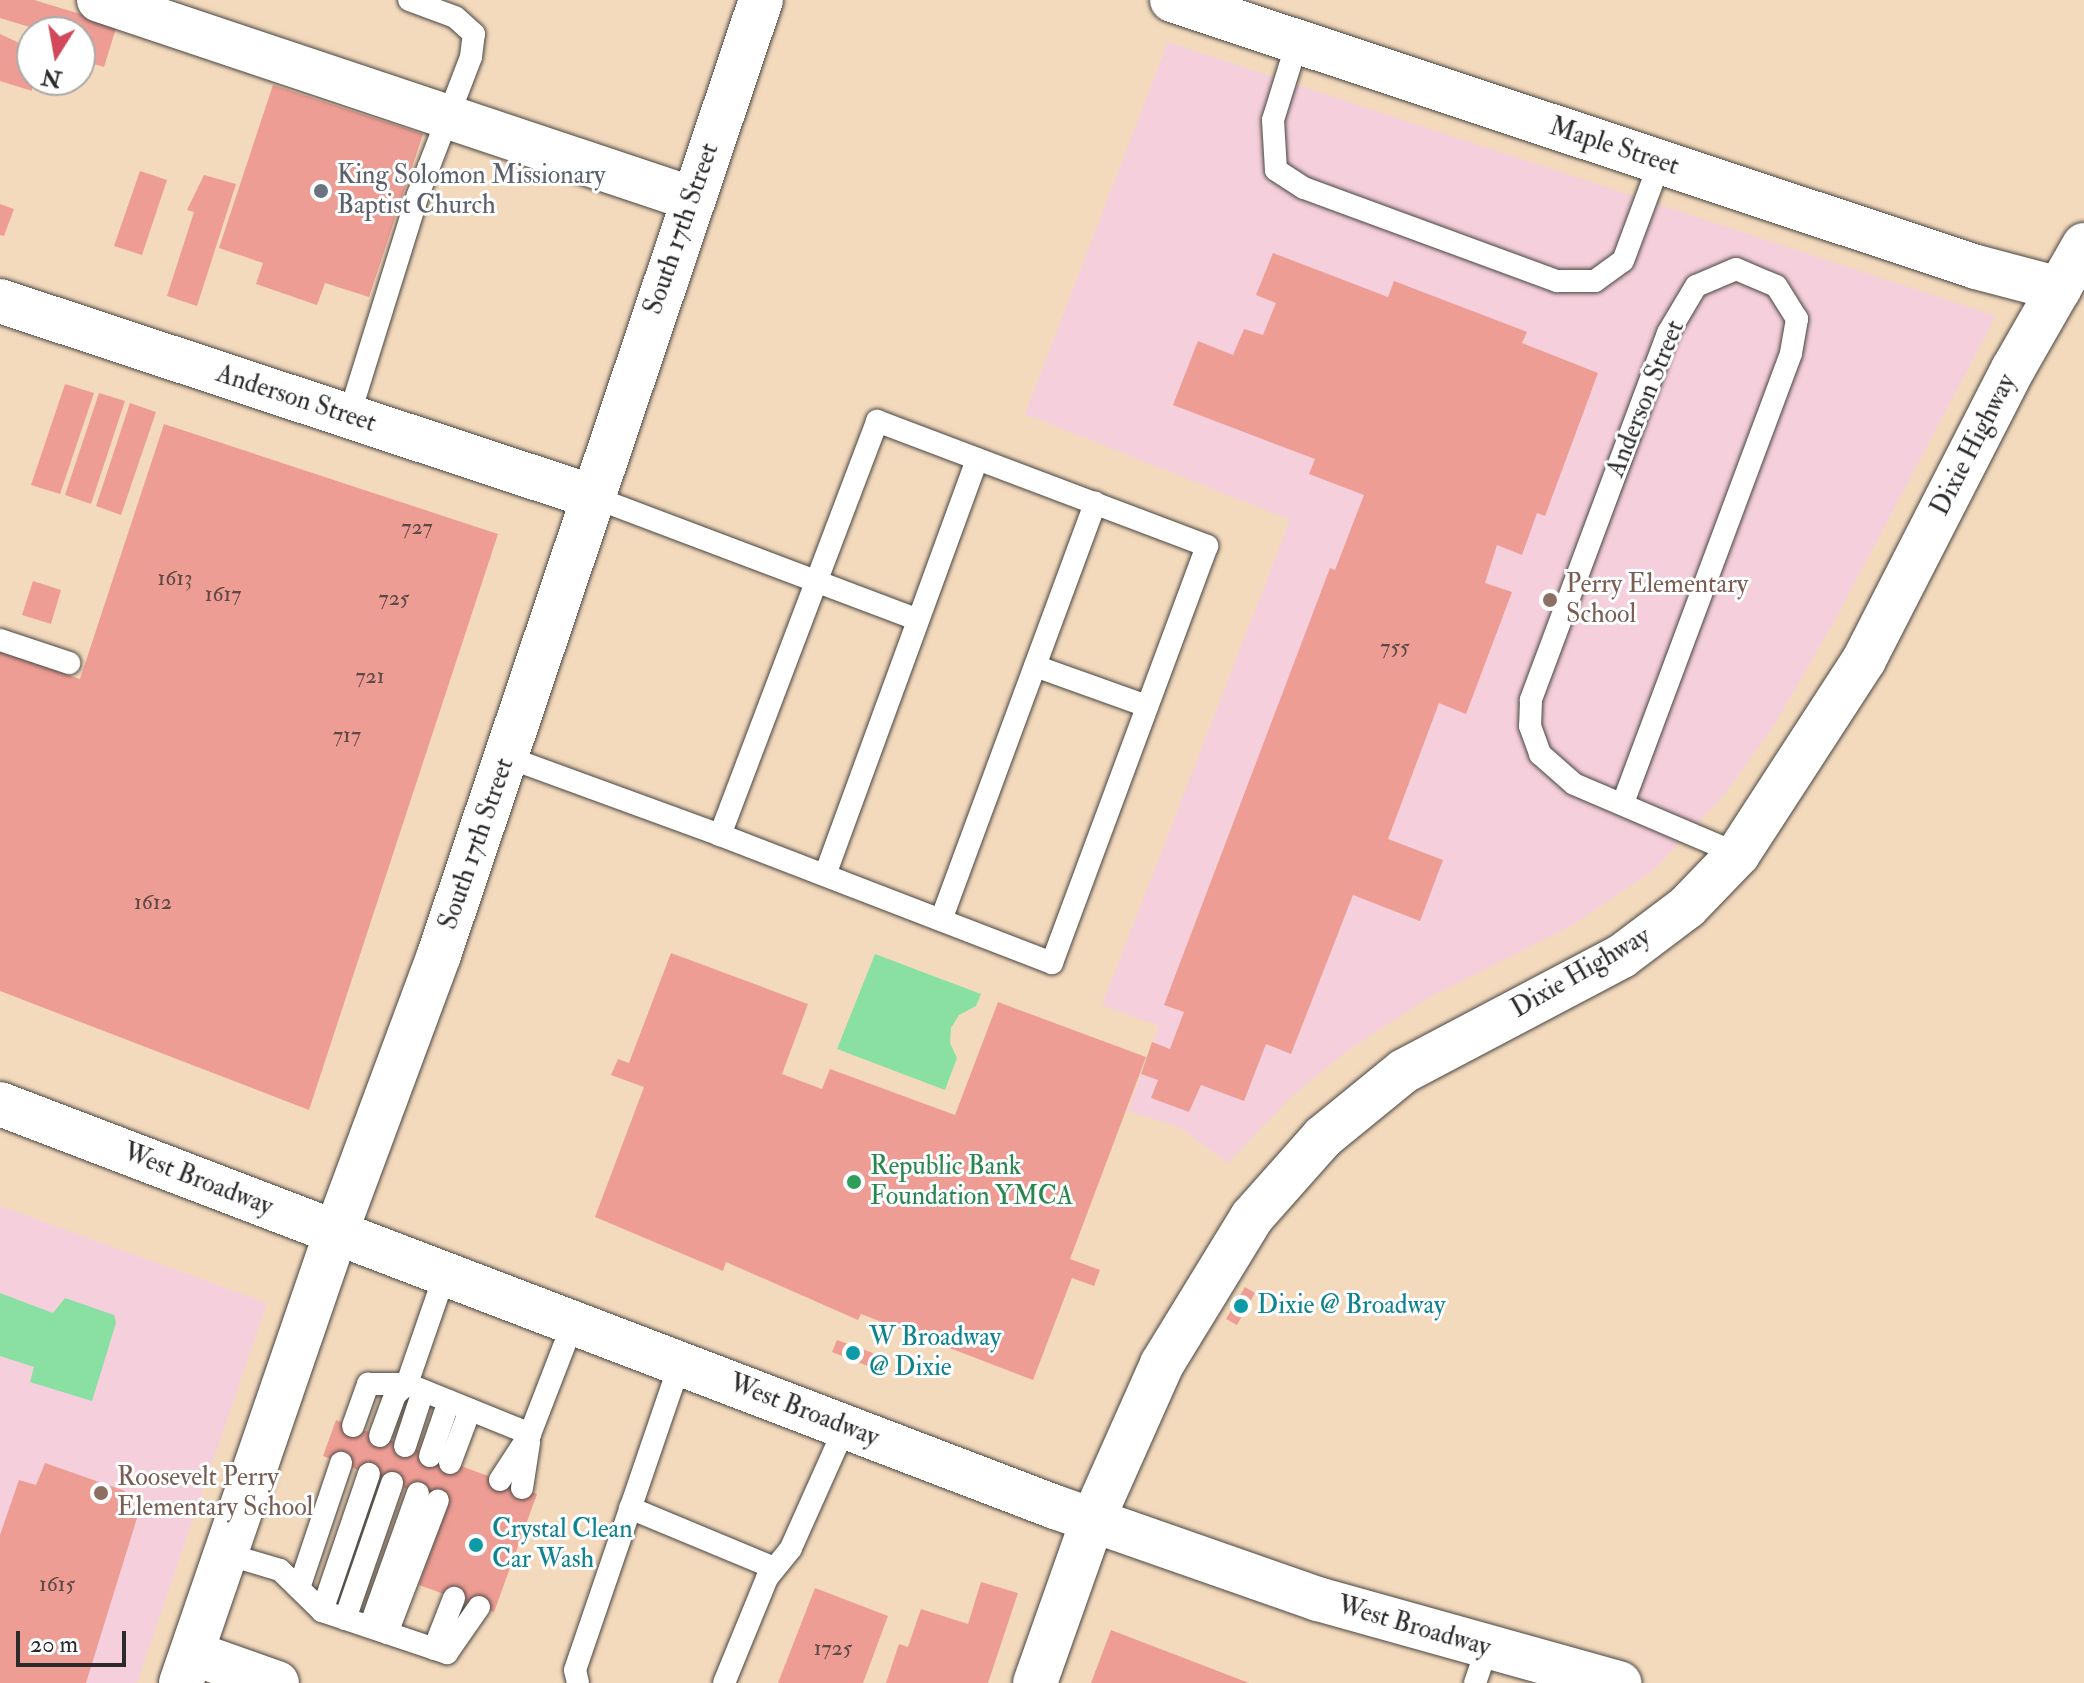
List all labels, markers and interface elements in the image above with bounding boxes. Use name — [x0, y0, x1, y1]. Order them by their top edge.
north arrow — [16, 16, 96, 96]
text: N — [39, 62, 64, 93]
street label: Maple Street — [1545, 111, 1683, 183]
street label: South 17th Street — [638, 139, 726, 319]
place label: King Solomon Missionary Baptist Church — [337, 160, 606, 222]
marker: King Solomon Missionary Baptist Church — [312, 182, 330, 200]
street label: Anderson Street — [1600, 316, 1692, 482]
street label: Anderson Street — [212, 358, 380, 440]
street label: Dixie Highway — [1925, 369, 2023, 521]
house number: 727 — [401, 515, 433, 541]
house number: 1613 — [157, 566, 193, 592]
place label: Perry Elementary School — [1566, 569, 1748, 630]
house number: 1617 — [205, 582, 241, 608]
house number: 725 — [379, 586, 409, 612]
marker: Perry Elementary School — [1541, 591, 1559, 609]
house number: 755 — [1380, 635, 1410, 661]
house number: 721 — [355, 664, 385, 690]
house number: 717 — [333, 723, 361, 749]
street label: South 17th Street — [433, 754, 521, 934]
house number: 1612 — [134, 890, 172, 916]
street label: Dixie Highway — [1506, 921, 1656, 1025]
street label: West Broadway — [119, 1137, 277, 1223]
place label: Republic Bank Foundation YMCA — [870, 1151, 1073, 1212]
marker: Republic Bank Foundation YMCA — [845, 1173, 863, 1191]
place label: Dixie @ Broadway — [1257, 1290, 1445, 1322]
marker: Dixie @ Broadway — [1232, 1297, 1250, 1315]
place label: W Broadway @ Dixie — [869, 1322, 1001, 1384]
marker: W Broadway @ Dixie — [844, 1344, 862, 1362]
street label: West Broadway — [725, 1368, 883, 1454]
place label: Roosevelt Perry Elementary School — [117, 1462, 313, 1524]
marker: Roosevelt Perry Elementary School — [92, 1484, 110, 1502]
place label: Crystal Clean Car Wash — [492, 1514, 633, 1576]
marker: Crystal Clean Car Wash — [467, 1536, 485, 1554]
house number: 1615 — [39, 1572, 75, 1598]
street label: West Broadway — [1334, 1590, 1494, 1664]
scale bar — [20, 1615, 130, 1665]
text: 20 m — [30, 1629, 78, 1660]
house number: 1725 — [814, 1636, 852, 1662]

